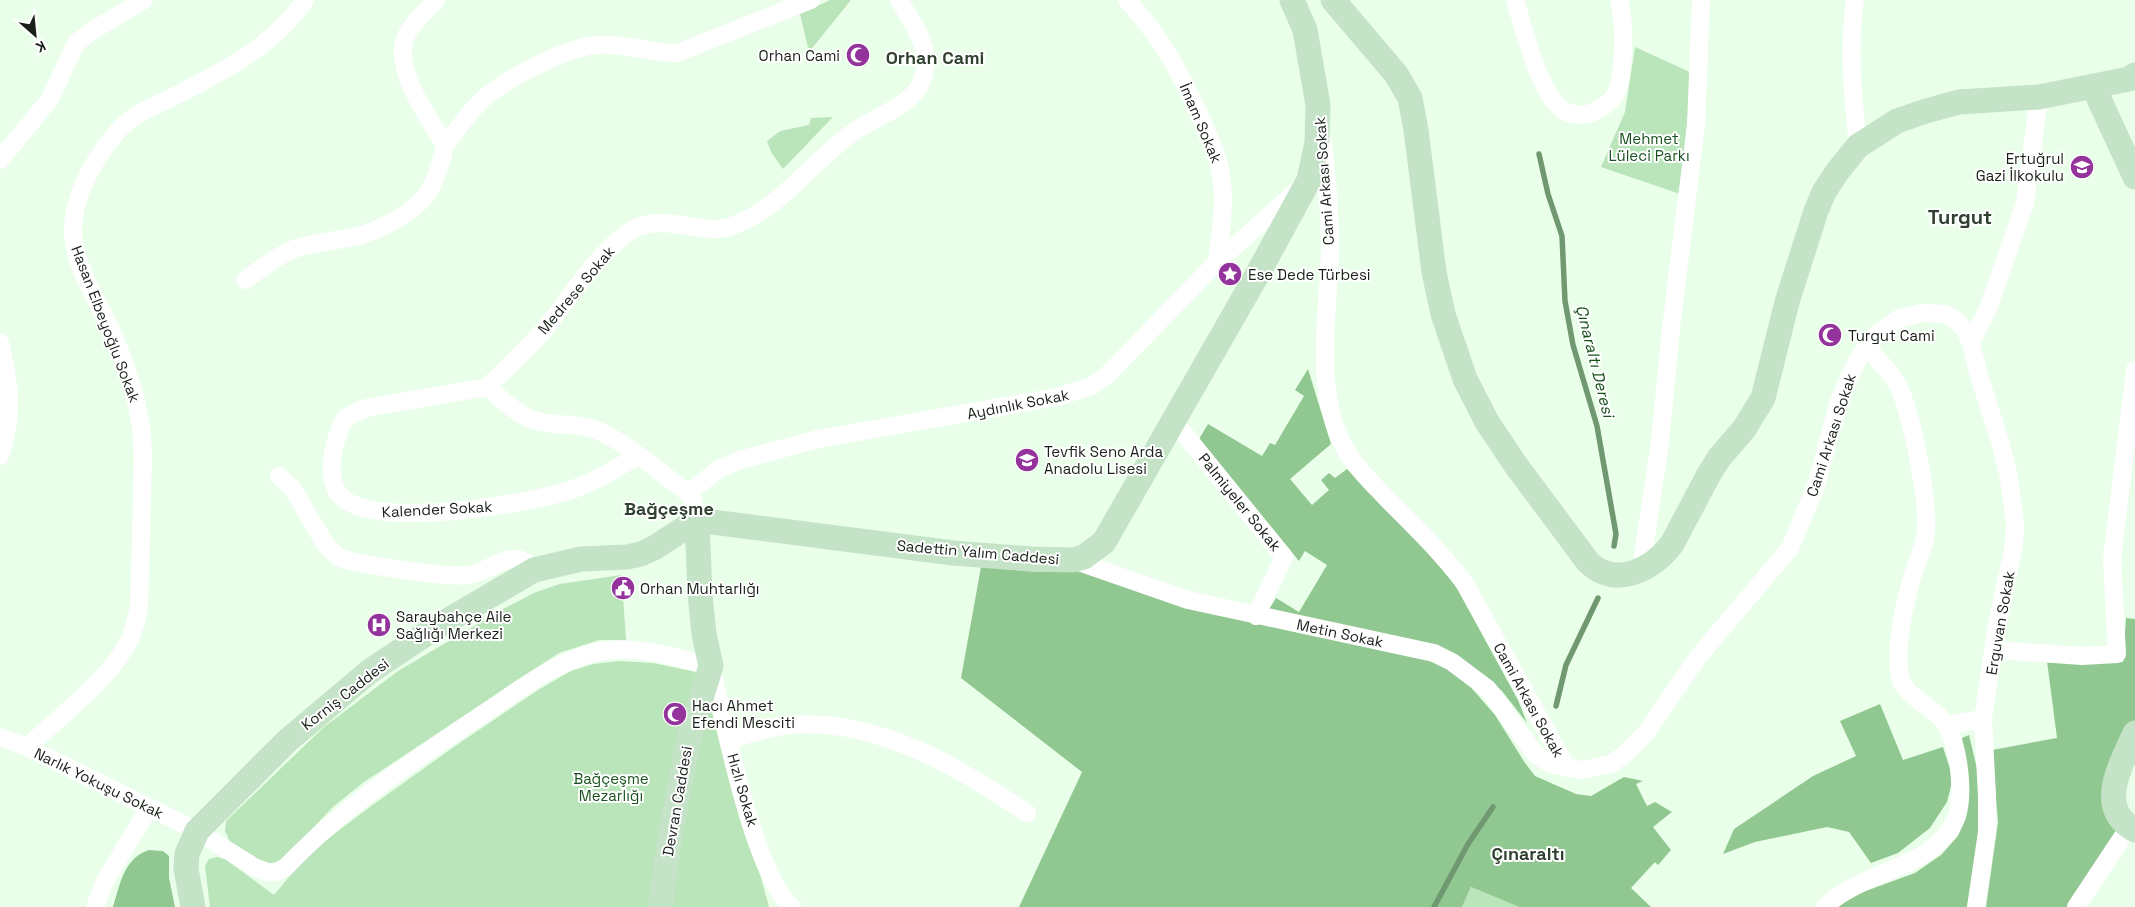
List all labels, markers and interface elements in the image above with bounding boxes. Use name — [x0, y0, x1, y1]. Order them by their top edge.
north arrow — [10, 10, 60, 60]
text: K — [33, 37, 49, 57]
mosque icon: Orhan Cami — [845, 42, 871, 68]
place label: Orhan Cami — [759, 46, 840, 65]
district label: Orhan Cami — [886, 46, 984, 69]
street label: İmam Sokak — [1176, 80, 1226, 166]
street label: Cami Arkası Sokak — [1310, 116, 1338, 246]
park label: Mehmet Lüleci Parkı — [1608, 129, 1690, 165]
place label: Ertuğrul Gazi İlkokulu — [1976, 149, 2064, 185]
school or university icon: Ertuğrul Gazi İlkokulu — [2069, 154, 2095, 180]
district label: Turgut — [1928, 204, 1992, 230]
street label: Medrese Sokak — [534, 242, 618, 338]
street label: Hasan Elbeyoğlu Sokak — [67, 243, 145, 405]
place icon: Ese Dede Türbesi — [1217, 261, 1243, 287]
place label: Ese Dede Türbesi — [1248, 265, 1371, 284]
water label: Çınaraltı Deresi — [1571, 303, 1620, 421]
mosque icon: Turgut Cami — [1817, 322, 1843, 348]
place label: Turgut Cami — [1848, 326, 1935, 345]
street label: Cami Arkası Sokak — [1802, 371, 1860, 499]
street label: Aydınlık Sokak — [965, 385, 1071, 423]
place label: Tevfik Seno Arda Anadolu Lisesi — [1044, 442, 1164, 478]
school or university icon: Tevfik Seno Arda Anadolu Lisesi — [1014, 447, 1040, 473]
street label: Palmiyeler Sokak — [1195, 449, 1285, 555]
street label: Kalender Sokak — [381, 497, 493, 521]
district label: Bağçeşme — [624, 497, 714, 520]
street label: Sadettin Yalım Caddesi — [896, 535, 1060, 569]
street label: Erguvan Sokak — [1982, 570, 2018, 676]
public building icon: Orhan Muhtarlığı — [610, 575, 636, 601]
place label: Orhan Muhtarlığı — [640, 579, 760, 598]
place label: Saraybahçe Aile Sağlığı Merkezi — [396, 607, 512, 643]
hospital icon: Saraybahçe Aile Sağlığı Merkezi — [366, 612, 392, 638]
street label: Metin Sokak — [1295, 615, 1385, 651]
street label: Cami Arkası Sokak — [1490, 639, 1568, 761]
street label: Korniş Caddesi — [297, 654, 393, 734]
place label: Hacı Ahmet Efendi Mesciti — [692, 696, 795, 732]
mosque icon: Hacı Ahmet Efendi Mesciti — [662, 701, 688, 727]
street label: Narlık Yokuşu Sokak — [31, 743, 167, 823]
street label: Devran Caddesi — [658, 744, 696, 858]
street label: Hızlı Sokak — [723, 751, 763, 829]
park label: Bağçeşme Mezarlığı — [573, 769, 649, 805]
district label: Çınaraltı — [1492, 842, 1564, 865]

